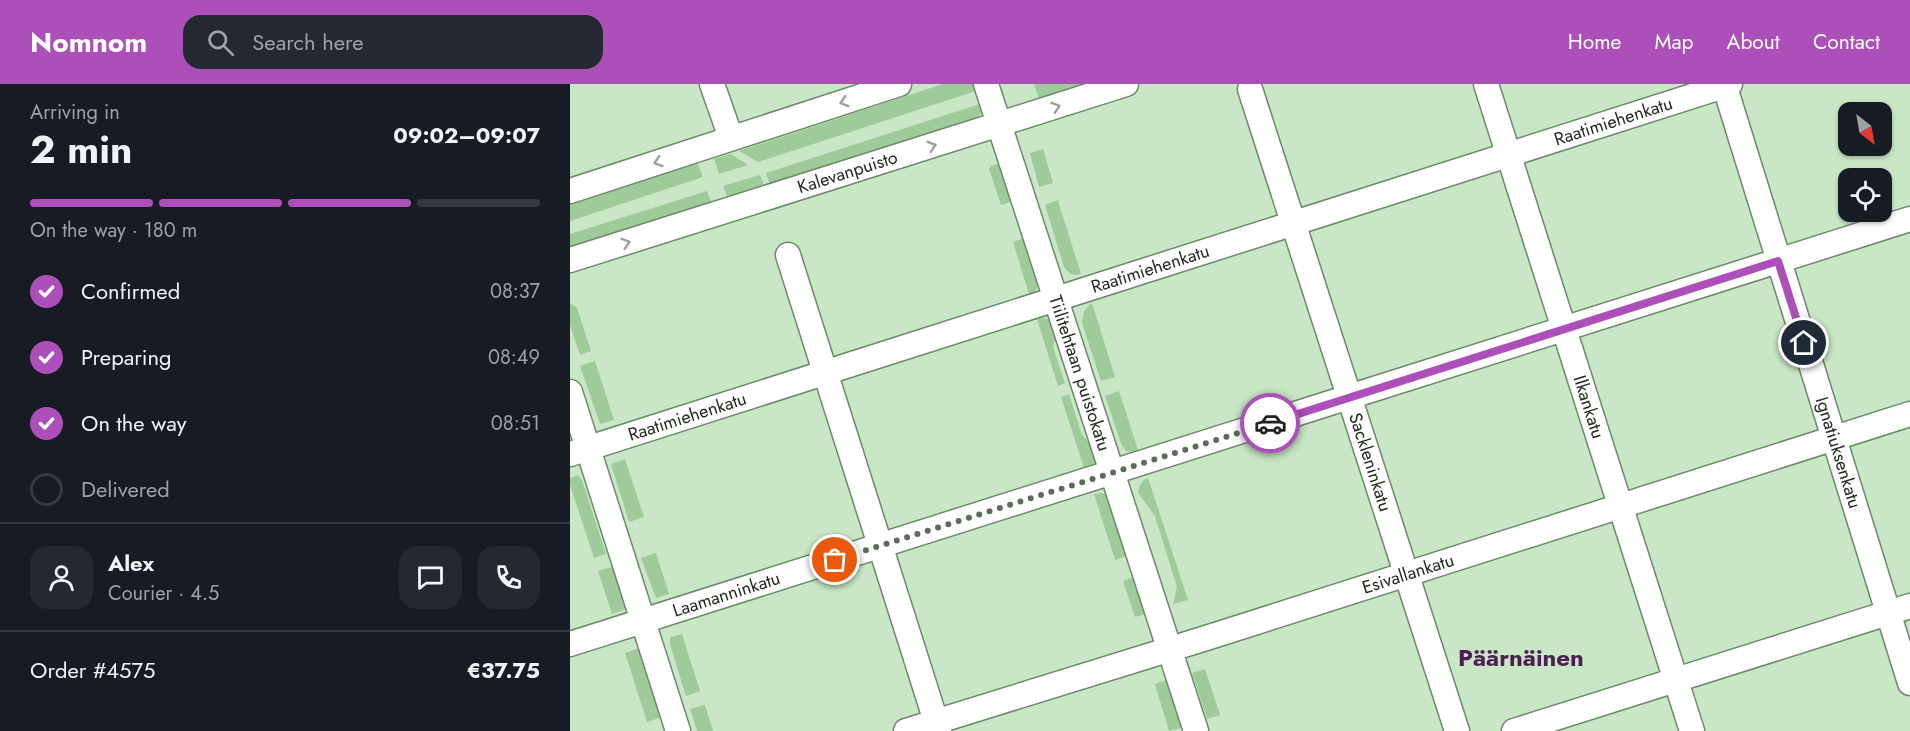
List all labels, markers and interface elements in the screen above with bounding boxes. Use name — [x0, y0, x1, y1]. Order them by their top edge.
search box — [183, 15, 603, 69]
text: Nomnom — [30, 22, 147, 63]
icon: search — [204, 26, 237, 59]
text: Search here — [252, 26, 364, 58]
text: Home — [1568, 27, 1621, 57]
text: Map — [1654, 27, 1694, 57]
text: About — [1727, 27, 1780, 57]
text: Contact — [1813, 27, 1880, 57]
street label: Raatimiehenkatu — [1551, 90, 1676, 152]
one-way arrow — [839, 95, 850, 107]
text: Arriving in — [30, 98, 120, 127]
one-way arrow — [1050, 101, 1061, 114]
north arrow — [1838, 102, 1892, 156]
map controls — [1838, 102, 1892, 222]
text: 09:02–09:07 — [393, 119, 540, 151]
text: 2 min — [30, 121, 132, 178]
one-way arrow — [926, 141, 937, 154]
street label: Kalevanpuisto — [794, 144, 901, 200]
one-way arrow — [653, 155, 664, 167]
button: locate — [1838, 168, 1892, 222]
text: On the way · 180 m — [30, 216, 197, 245]
one-way arrow — [620, 238, 631, 250]
street label: Raatimiehenkatu — [1088, 238, 1213, 300]
icon: check — [30, 275, 63, 308]
text: Confirmed — [81, 275, 180, 307]
text: 08:37 — [490, 277, 540, 306]
street label: Tiilitehtaan puistokatu — [1042, 292, 1117, 454]
pin — [1778, 317, 1829, 368]
icon: home — [1787, 326, 1820, 359]
icon: check — [30, 341, 63, 374]
text: Preparing — [81, 341, 172, 373]
text: 08:49 — [488, 343, 540, 372]
street label: Ilkankatu — [1567, 372, 1611, 442]
street label: Raatimiehenkatu — [625, 386, 750, 448]
courier — [1240, 393, 1300, 453]
street label: Ignatiuksenkatu — [1809, 394, 1868, 512]
icon: check — [30, 407, 63, 440]
text: On the way — [81, 407, 186, 439]
icon: car — [1254, 407, 1287, 440]
text: 08:51 — [491, 409, 540, 438]
street label: Sackleninkatu — [1342, 409, 1398, 515]
text: Delivered — [81, 473, 170, 505]
pin — [809, 534, 860, 585]
icon: bag — [818, 543, 851, 576]
button: person — [30, 546, 93, 609]
button: chat — [399, 546, 462, 609]
button: phone — [477, 546, 540, 609]
text: Alex — [108, 547, 154, 579]
street label: Esivallankatu — [1359, 547, 1457, 601]
street label: Laamanninkatu — [669, 565, 783, 624]
text: Courier · 4.5 — [108, 579, 219, 608]
district label: Päärnäinen — [1458, 640, 1584, 675]
text: Order #4575 — [30, 654, 155, 686]
text: €37.75 — [467, 654, 540, 686]

